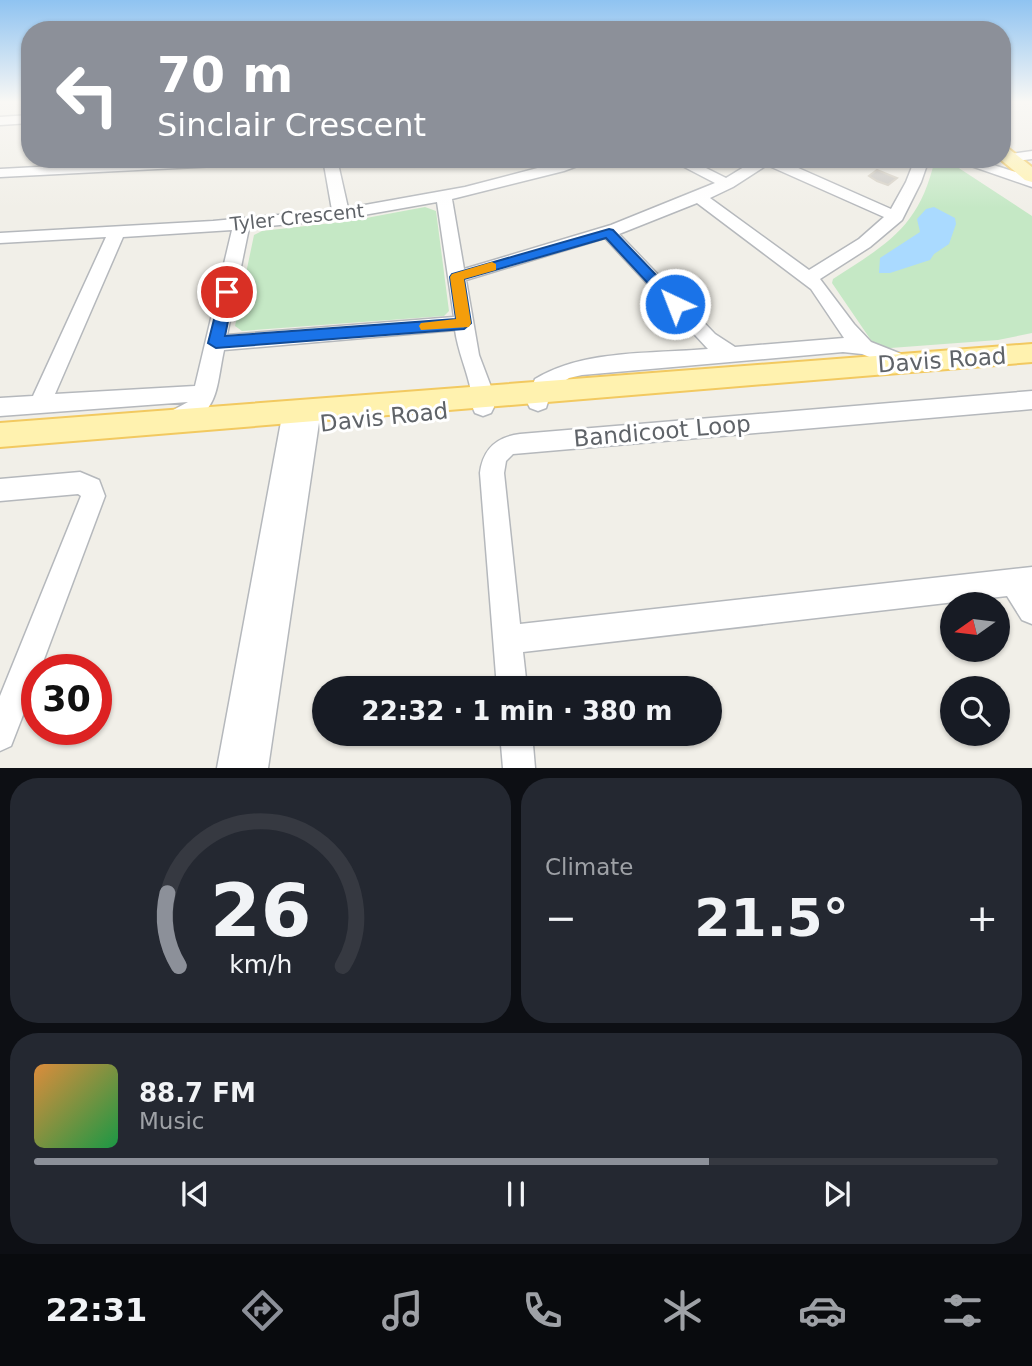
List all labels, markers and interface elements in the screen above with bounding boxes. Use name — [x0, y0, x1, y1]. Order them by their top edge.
text: 70 m — [157, 47, 293, 104]
icon: left — [42, 49, 133, 140]
text: Sinclair Crescent — [157, 106, 426, 144]
street label: Tyler Crescent — [228, 199, 365, 235]
pin — [197, 262, 257, 322]
position arrow — [638, 267, 712, 341]
icon: arrive — [208, 273, 246, 311]
street label: Davis Road — [877, 343, 1007, 377]
street label: Davis Road — [319, 397, 449, 437]
street label: Bandicoot Loop — [572, 410, 752, 452]
north arrow — [940, 592, 1010, 662]
map controls — [940, 592, 1010, 746]
speed limit sign: 30 — [21, 654, 112, 745]
button: search — [940, 676, 1010, 746]
text: 22:32 · 1 min · 380 m — [362, 696, 672, 726]
text: Climate — [545, 854, 634, 880]
text: 26 — [210, 869, 311, 954]
text: 21.5° — [694, 888, 849, 948]
text: − — [545, 896, 577, 940]
text: + — [966, 896, 998, 940]
text: km/h — [229, 950, 292, 979]
text: 88.7 FM — [139, 1078, 256, 1108]
text: Music — [139, 1108, 204, 1134]
icon: previous — [176, 1175, 214, 1213]
icon: pause — [497, 1175, 535, 1213]
icon: next — [818, 1175, 856, 1213]
icon: directions — [238, 1286, 287, 1335]
icon: music — [378, 1286, 427, 1335]
icon: phone — [518, 1286, 567, 1335]
icon: climate — [658, 1286, 707, 1335]
icon: car — [798, 1286, 847, 1335]
icon: filters — [938, 1286, 987, 1335]
text: 22:31 — [45, 1291, 147, 1329]

